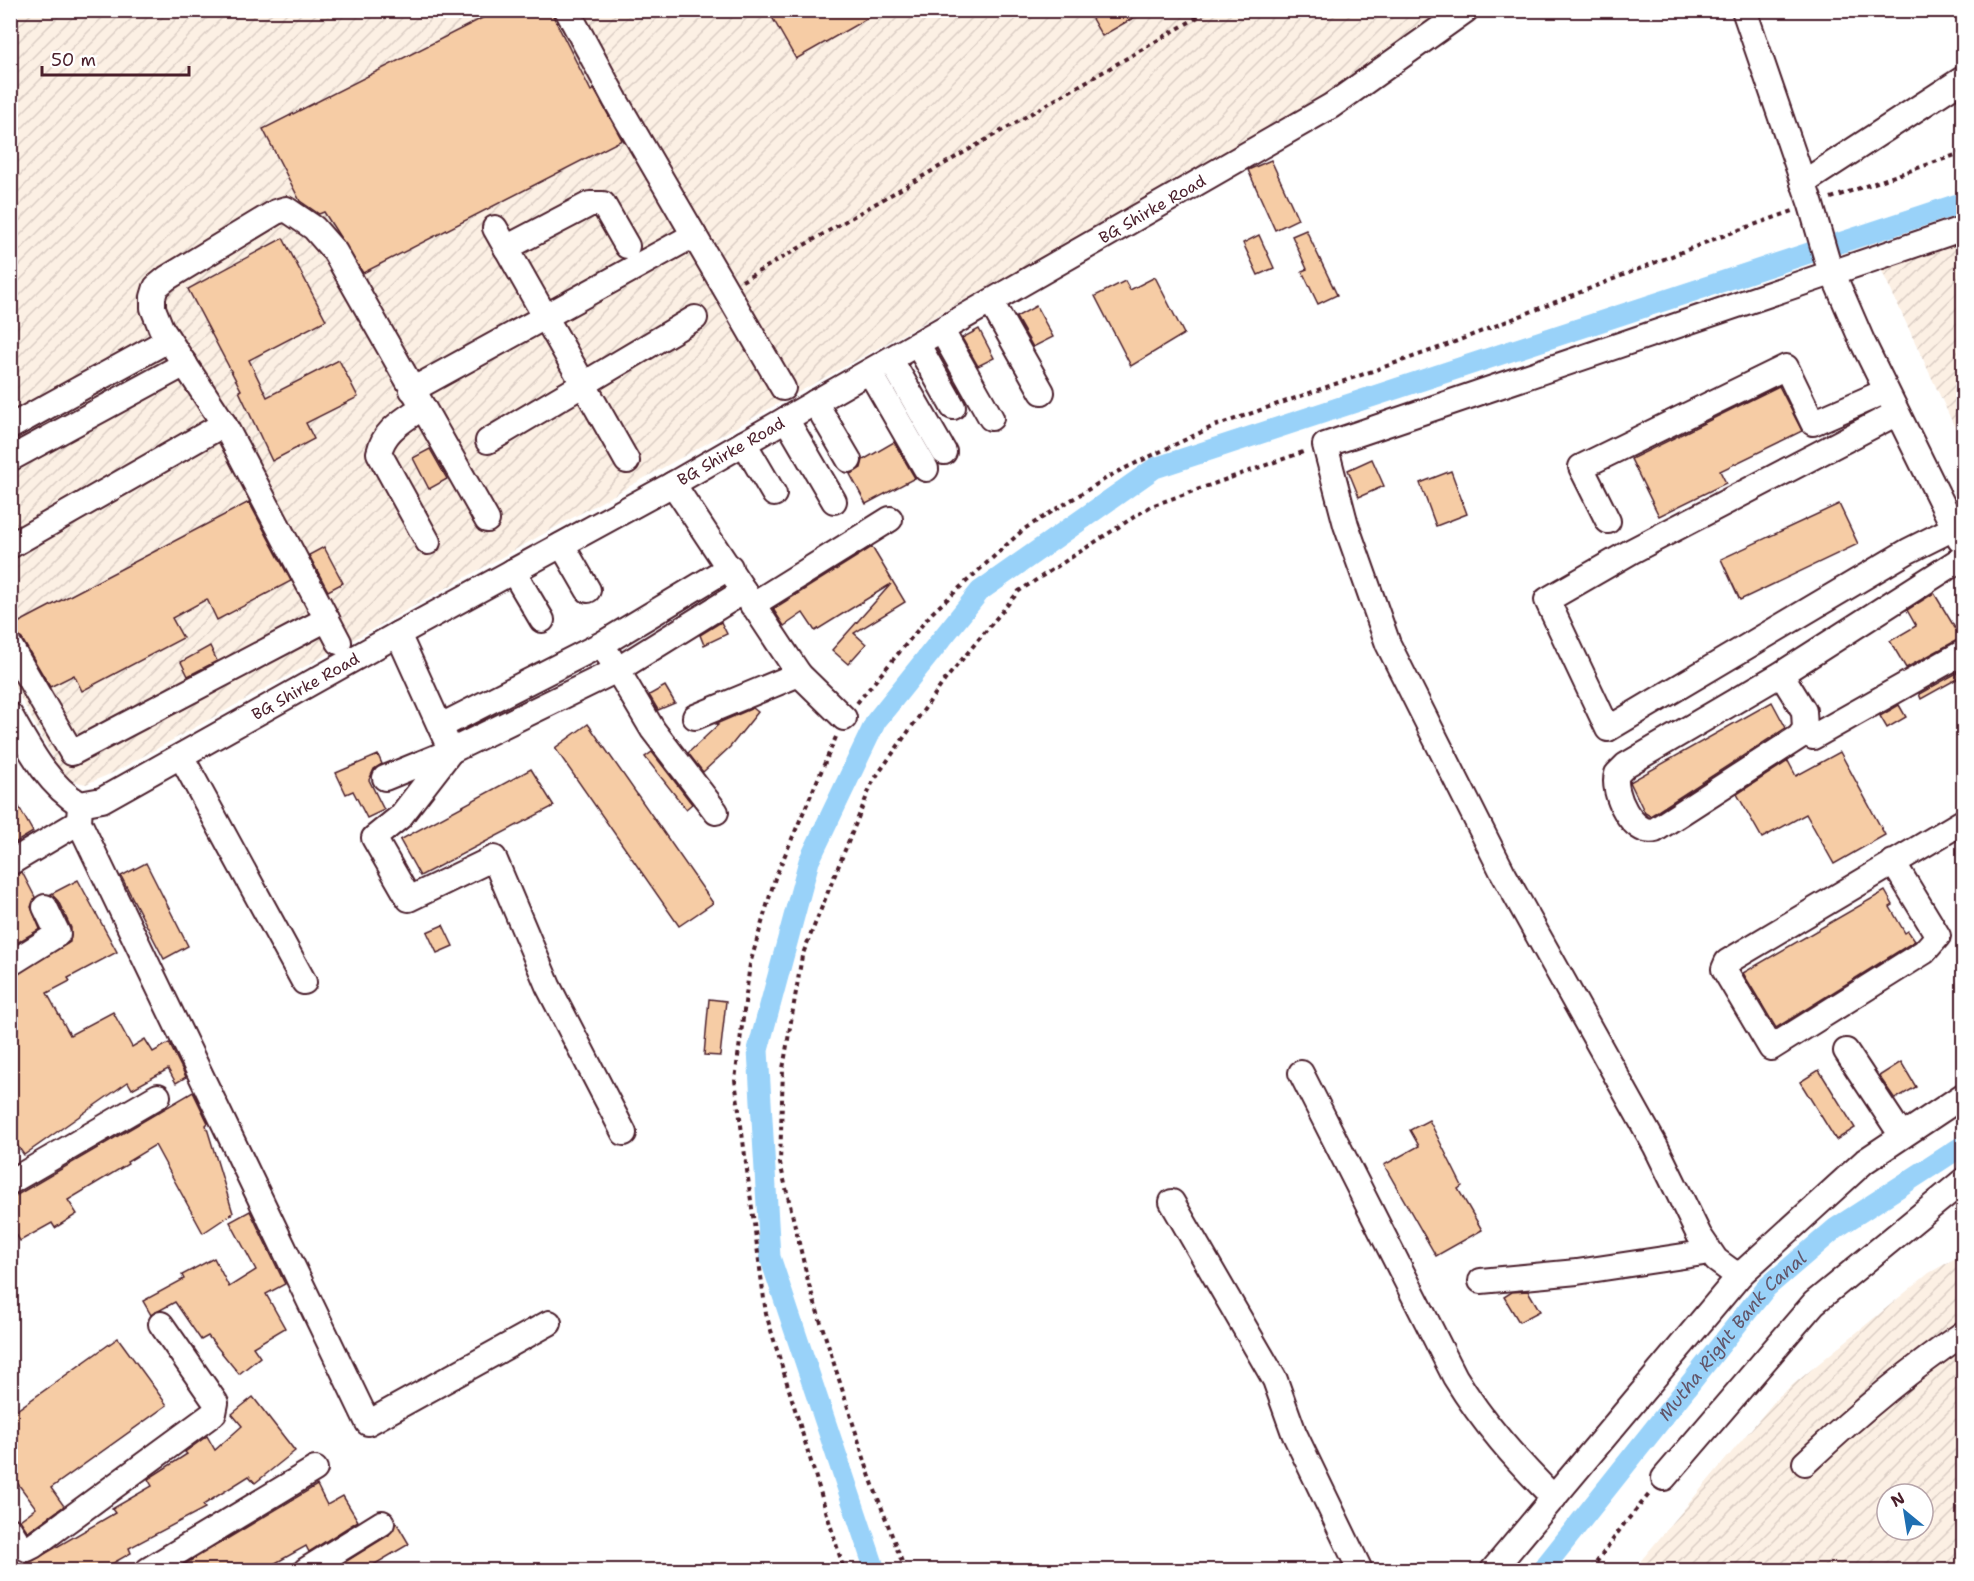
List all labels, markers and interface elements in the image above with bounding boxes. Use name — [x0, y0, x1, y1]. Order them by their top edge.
scale bar — [42, 39, 189, 77]
text: 50 m — [51, 48, 96, 72]
street label: BG Shirke Road — [1095, 170, 1210, 248]
street label: BG Shirke Road — [674, 412, 788, 490]
street label: BG Shirke Road — [248, 648, 363, 725]
water label: Mutha Right Bank Canal — [1653, 1246, 1812, 1426]
north arrow — [1875, 1482, 1935, 1542]
text: N — [1887, 1487, 1908, 1512]

